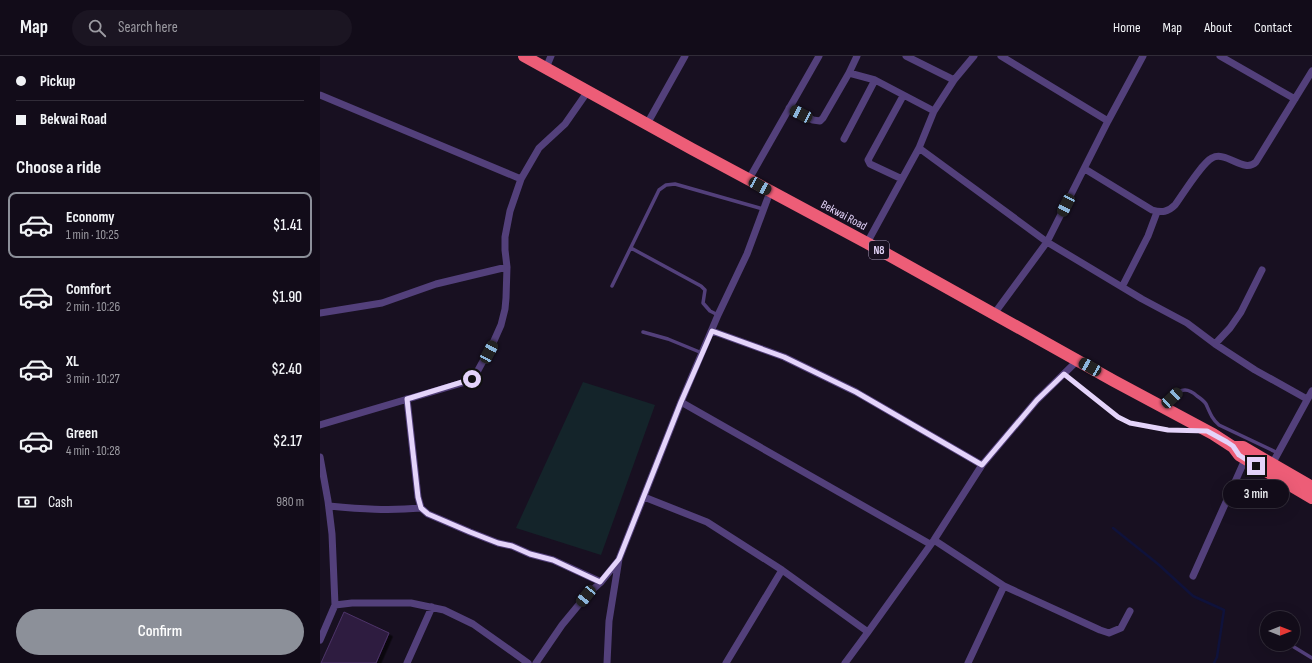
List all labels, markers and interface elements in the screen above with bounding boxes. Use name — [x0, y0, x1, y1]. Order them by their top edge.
search box — [72, 10, 352, 46]
text: Map — [20, 16, 48, 39]
icon: search — [86, 17, 108, 39]
text: Search here — [118, 18, 178, 37]
text: Home — [1113, 19, 1141, 36]
text: Map — [1163, 19, 1182, 36]
text: About — [1204, 19, 1232, 36]
text: Contact — [1254, 19, 1292, 36]
text: Pickup — [40, 72, 76, 91]
car — [788, 103, 814, 125]
text: Bekwai Road — [40, 110, 107, 129]
text: Choose a ride — [16, 157, 101, 178]
car — [747, 175, 773, 197]
car — [1055, 192, 1077, 218]
street label: Bekwai Road — [818, 197, 869, 234]
icon: car — [18, 207, 54, 243]
text: Economy — [66, 208, 115, 227]
text: $1.41 — [273, 216, 302, 235]
text: 1 min · 10:25 — [66, 227, 119, 243]
road number: N8 — [869, 241, 889, 259]
icon: car — [18, 279, 54, 315]
text: Comfort — [66, 280, 111, 299]
text: $1.90 — [272, 288, 302, 307]
text: 2 min · 10:26 — [66, 299, 120, 315]
car — [478, 339, 500, 365]
icon: car — [18, 351, 54, 387]
text: XL — [66, 352, 79, 371]
car — [1077, 356, 1103, 378]
text: $2.40 — [271, 360, 302, 379]
route start — [463, 370, 481, 388]
text: 3 min · 10:27 — [66, 371, 120, 387]
car — [1159, 385, 1185, 411]
icon: car — [18, 423, 54, 459]
text: Green — [66, 424, 98, 443]
text: $2.17 — [273, 432, 302, 451]
text: 4 min · 10:28 — [66, 443, 120, 459]
route end — [1247, 457, 1265, 475]
callout: 3 min — [1223, 480, 1289, 508]
text: 3 min — [1244, 486, 1268, 502]
icon: cash — [16, 491, 38, 513]
text: Cash — [48, 493, 73, 512]
text: 980 m — [276, 494, 304, 510]
car — [574, 583, 598, 609]
button: Confirm — [16, 609, 304, 655]
north arrow — [1260, 611, 1300, 651]
map controls — [1260, 611, 1300, 651]

